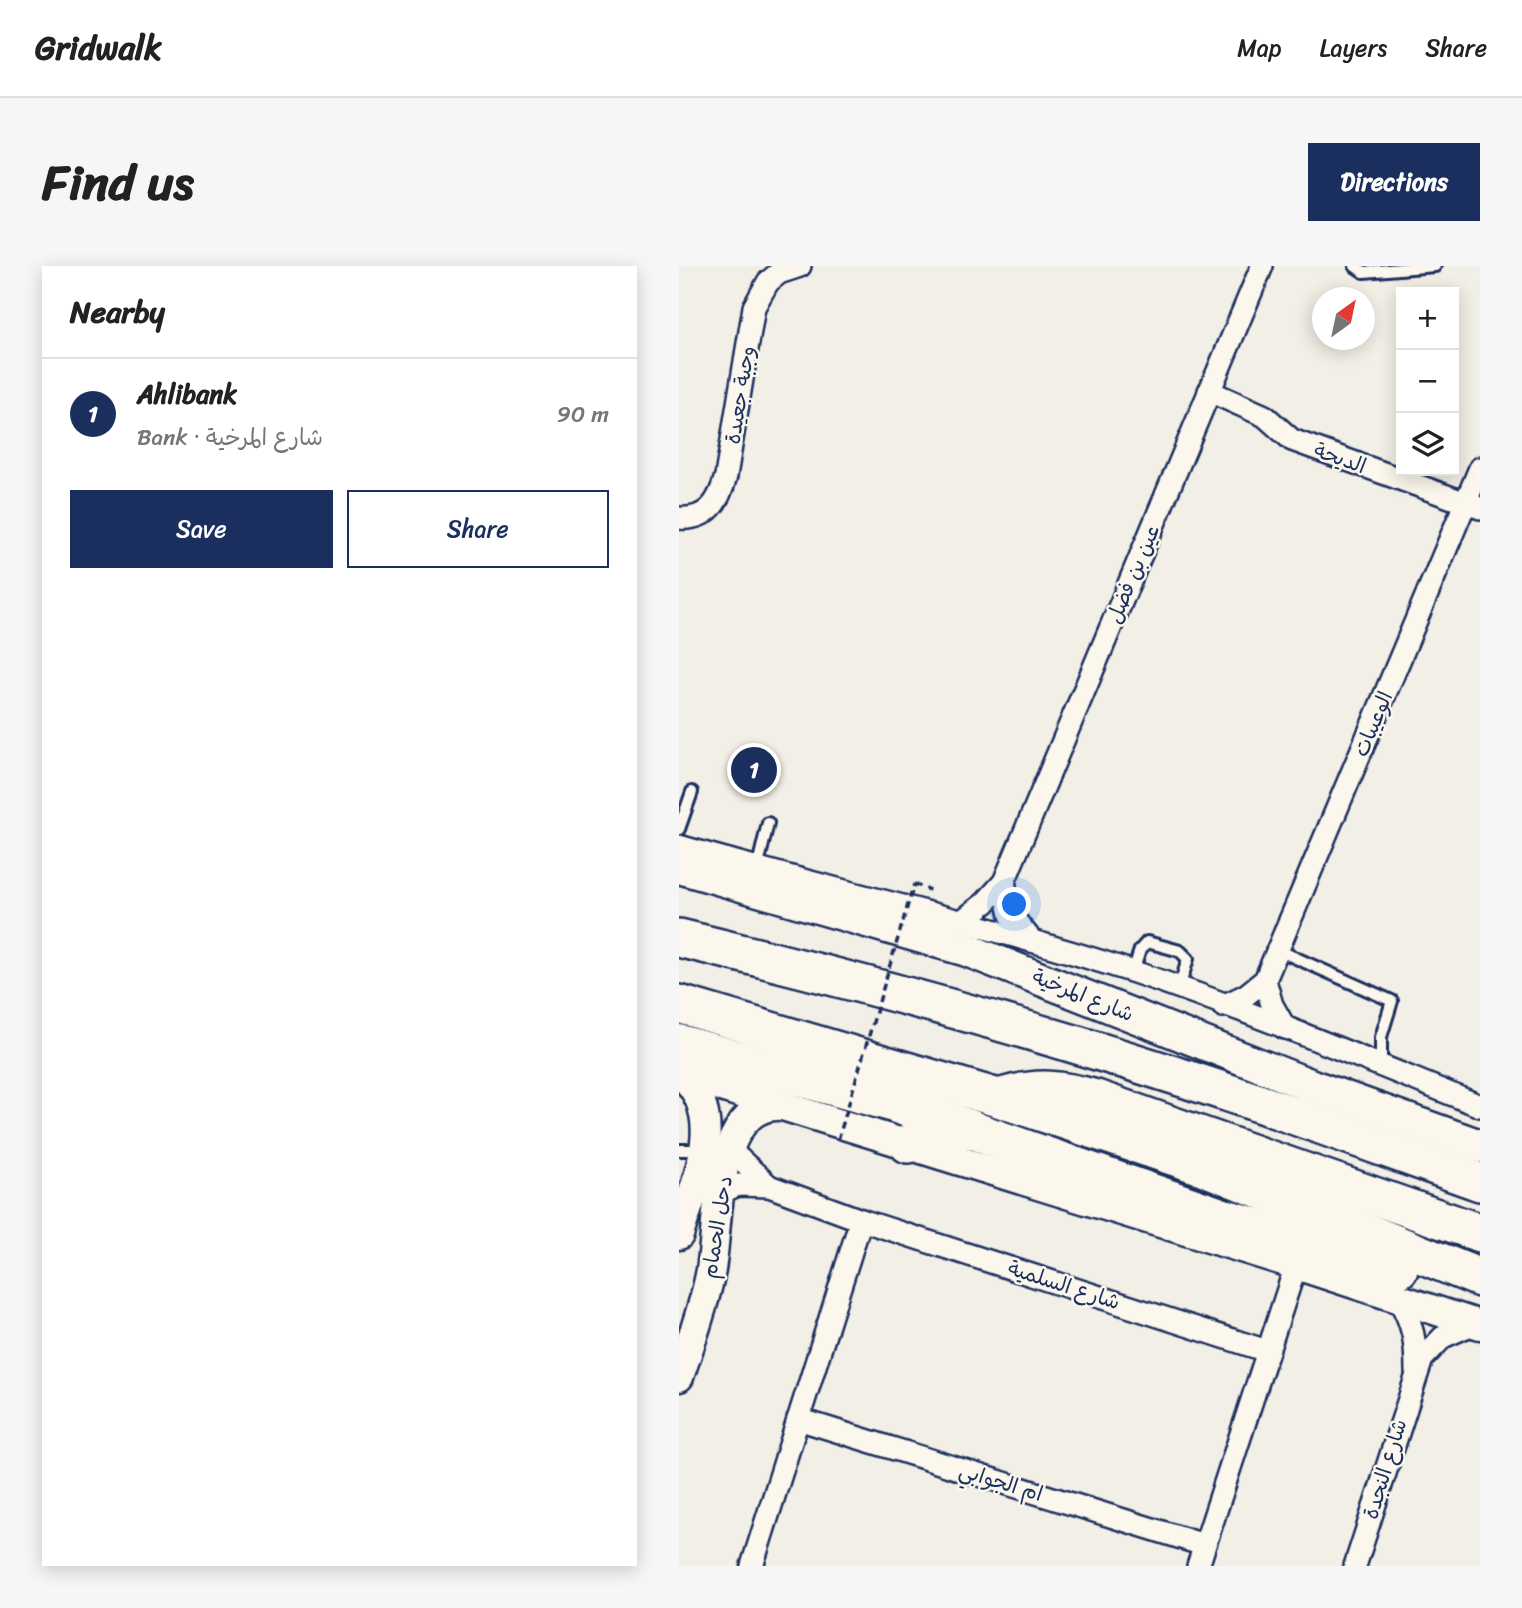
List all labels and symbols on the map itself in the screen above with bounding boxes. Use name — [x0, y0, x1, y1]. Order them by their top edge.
north arrow — [1312, 287, 1375, 350]
street label: وجبة جعيدة — [714, 343, 766, 447]
street label: الديحة — [1308, 431, 1372, 485]
street label: عين بن فضل — [1095, 518, 1171, 630]
street label: الوعيبات — [1342, 685, 1404, 763]
pin: 1 — [731, 744, 777, 796]
your location — [997, 887, 1031, 921]
street label: شارع المرخية — [1026, 957, 1140, 1033]
street label: دحل الحمام — [690, 1173, 744, 1281]
street label: شارع السلمية — [1003, 1249, 1125, 1321]
street label: شارع النجدة — [1352, 1414, 1418, 1524]
street label: ام الجوابي — [954, 1451, 1048, 1513]

